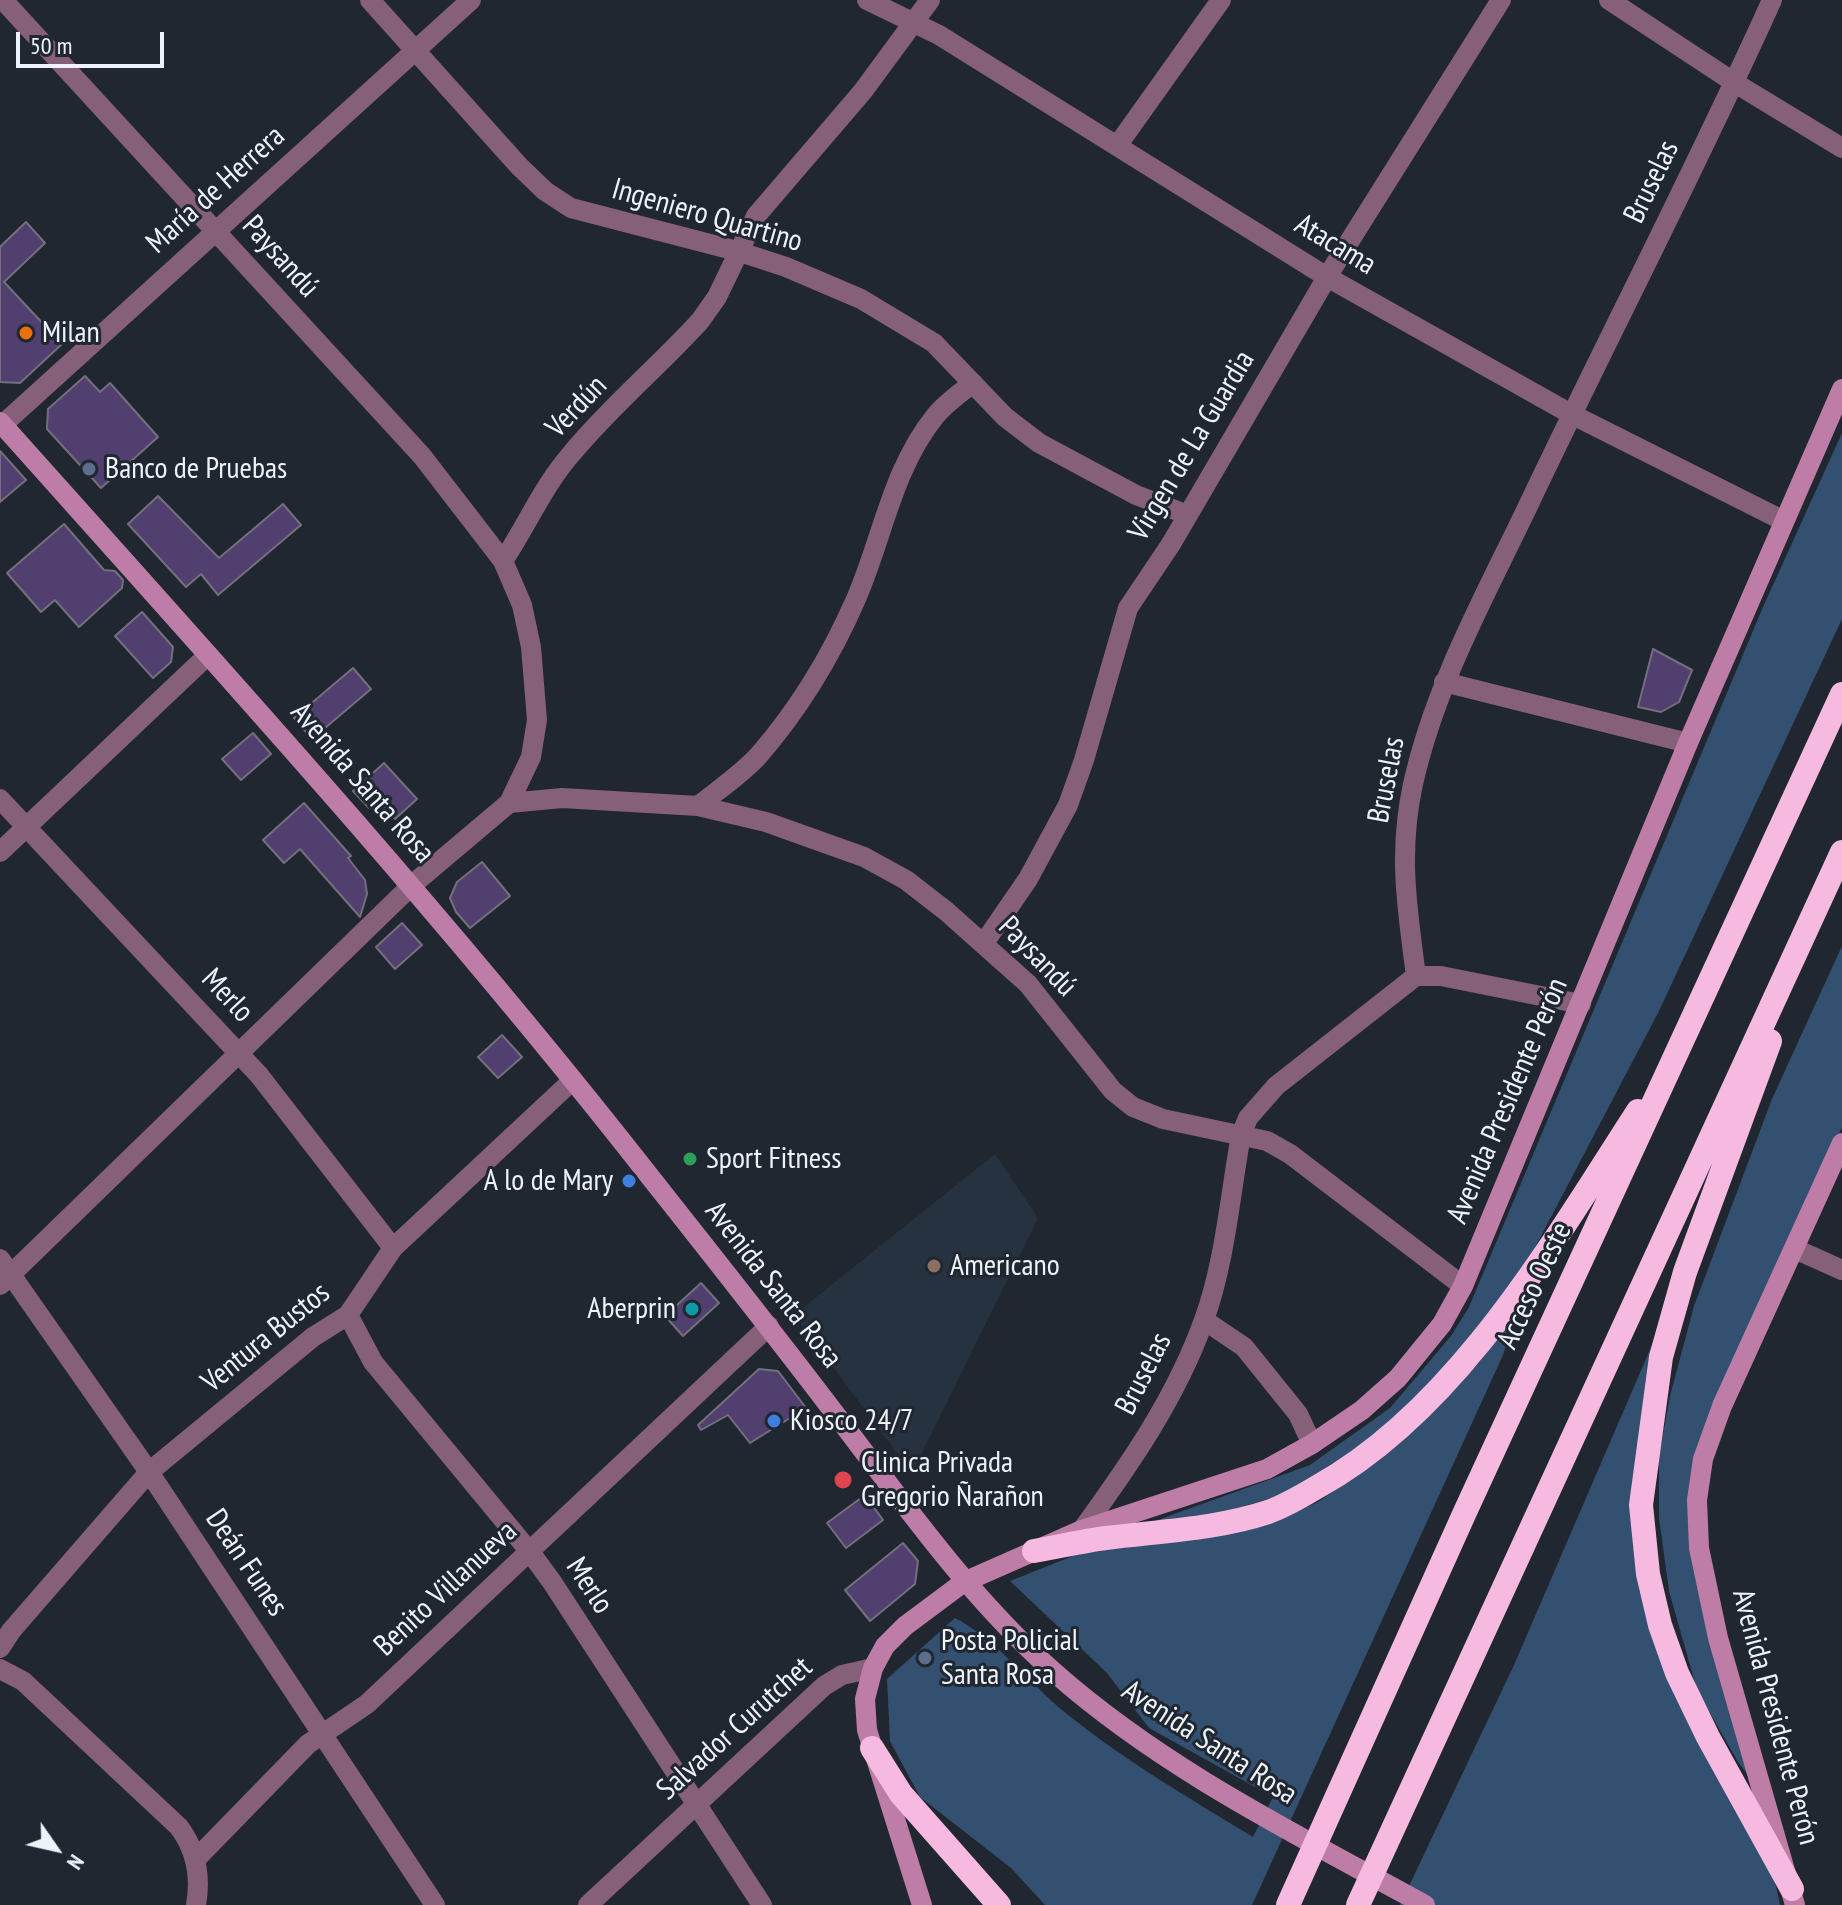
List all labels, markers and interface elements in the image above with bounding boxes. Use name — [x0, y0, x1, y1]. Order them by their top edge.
scale bar — [20, 16, 168, 66]
text: 50 m — [30, 30, 72, 61]
street label: María de Herrera — [140, 119, 292, 261]
street label: Bruselas — [1617, 135, 1687, 229]
street label: Ingeniero Quartino — [608, 172, 806, 260]
street label: Atacama — [1288, 207, 1382, 283]
street label: Paysandú — [234, 209, 326, 305]
place label: Milan — [42, 315, 100, 351]
marker: Milan — [17, 324, 35, 342]
street label: Virgen de La Guardia — [1121, 345, 1263, 547]
street label: Verdún — [539, 369, 615, 445]
place label: Banco de Pruebas — [105, 451, 287, 487]
marker: Banco de Pruebas — [80, 460, 98, 478]
street label: Avenida Santa Rosa — [282, 695, 442, 871]
street label: Bruselas — [1361, 734, 1413, 826]
street label: Paysandú — [990, 909, 1084, 1005]
street label: Merlo — [193, 962, 261, 1030]
street label: Avenida Presidente Perón — [1440, 973, 1576, 1229]
place label: Sport Fitness — [706, 1141, 841, 1177]
marker: Sport Fitness — [681, 1150, 699, 1168]
place label: A lo de Mary — [484, 1163, 613, 1199]
marker: A lo de Mary — [620, 1172, 638, 1190]
street label: Avenida Santa Rosa — [697, 1195, 849, 1375]
street label: Acceso Oeste — [1490, 1217, 1580, 1355]
place label: Americano — [950, 1248, 1060, 1284]
marker: Americano — [925, 1257, 943, 1275]
street label: Ventura Bustos — [195, 1275, 337, 1401]
place label: Aberprin — [587, 1291, 676, 1327]
marker: Aberprin — [683, 1300, 701, 1318]
street label: Bruselas — [1108, 1327, 1180, 1421]
place label: Kiosco 24/7 — [790, 1403, 913, 1439]
marker: Kiosco 24/7 — [765, 1412, 783, 1430]
place label: Clinica Privada Gregorio Ñarañon — [861, 1445, 1044, 1516]
marker: Clinica Privada Gregorio Ñarañon — [832, 1469, 854, 1491]
street label: Deán Funes — [197, 1503, 295, 1623]
street label: Benito Villanueva — [367, 1514, 525, 1664]
street label: Merlo — [558, 1551, 620, 1621]
street label: Avenida Presidente Perón — [1724, 1585, 1826, 1849]
place label: Posta Policial Santa Rosa — [941, 1623, 1079, 1694]
marker: Posta Policial Santa Rosa — [916, 1649, 934, 1667]
street label: Salvador Curutchet — [650, 1650, 820, 1808]
street label: Avenida Santa Rosa — [1115, 1673, 1303, 1813]
north arrow — [16, 1809, 96, 1889]
text: N — [61, 1850, 91, 1875]

